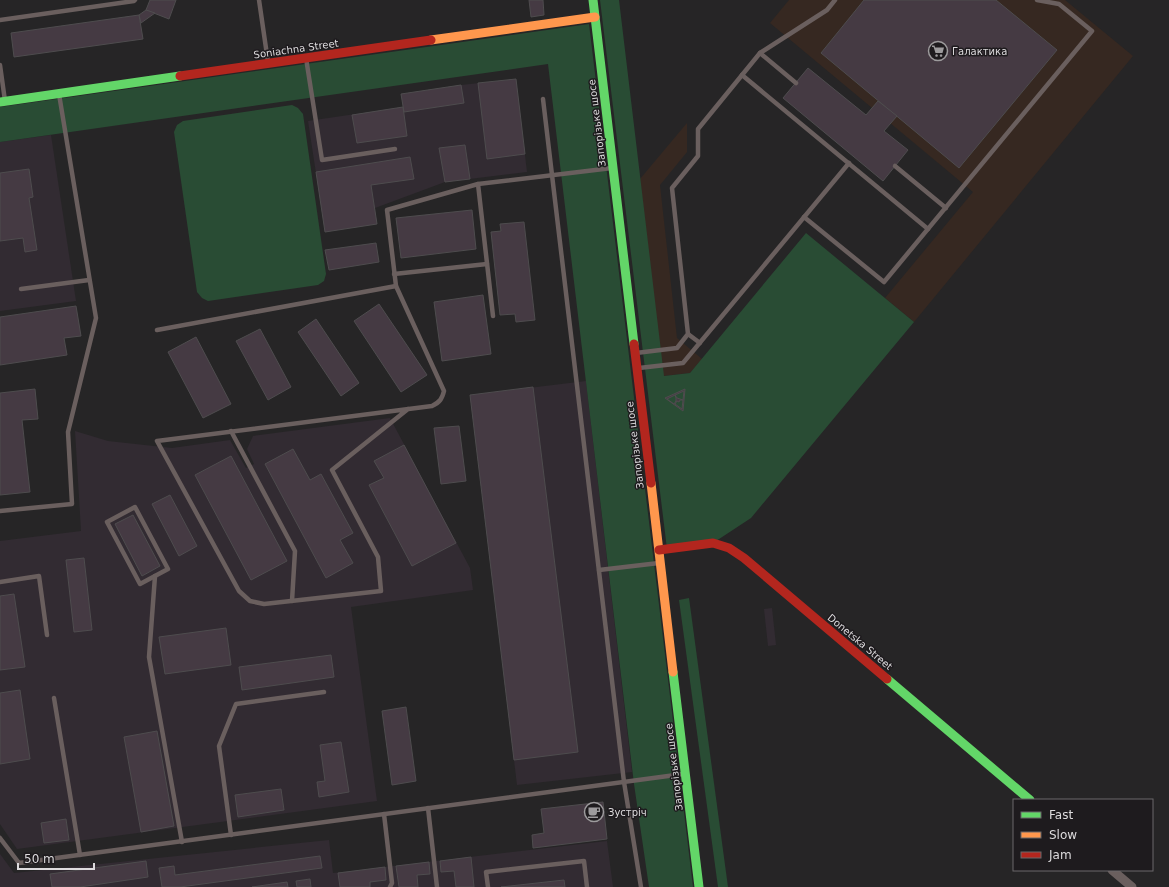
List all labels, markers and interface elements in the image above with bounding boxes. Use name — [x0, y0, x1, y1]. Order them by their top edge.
street label: Soniachna Street — [253, 38, 339, 60]
supermarket icon: Галактика — [927, 40, 949, 62]
place label: Галактика — [952, 46, 1007, 57]
street label: Запорізьке шосе — [586, 79, 608, 167]
street label: Запорізьке шосе — [624, 401, 646, 489]
street label: Donetska Street — [826, 612, 895, 672]
street label: Запорізьке шосе — [663, 723, 685, 811]
legend — [1013, 799, 1153, 871]
cafe icon: Зустріч — [583, 801, 605, 823]
place label: Зустріч — [608, 807, 647, 818]
text: Fast — [1049, 808, 1073, 822]
text: Slow — [1049, 828, 1077, 842]
scale bar — [18, 845, 94, 871]
text: Jam — [1048, 848, 1072, 862]
text: 50 m — [24, 852, 55, 866]

